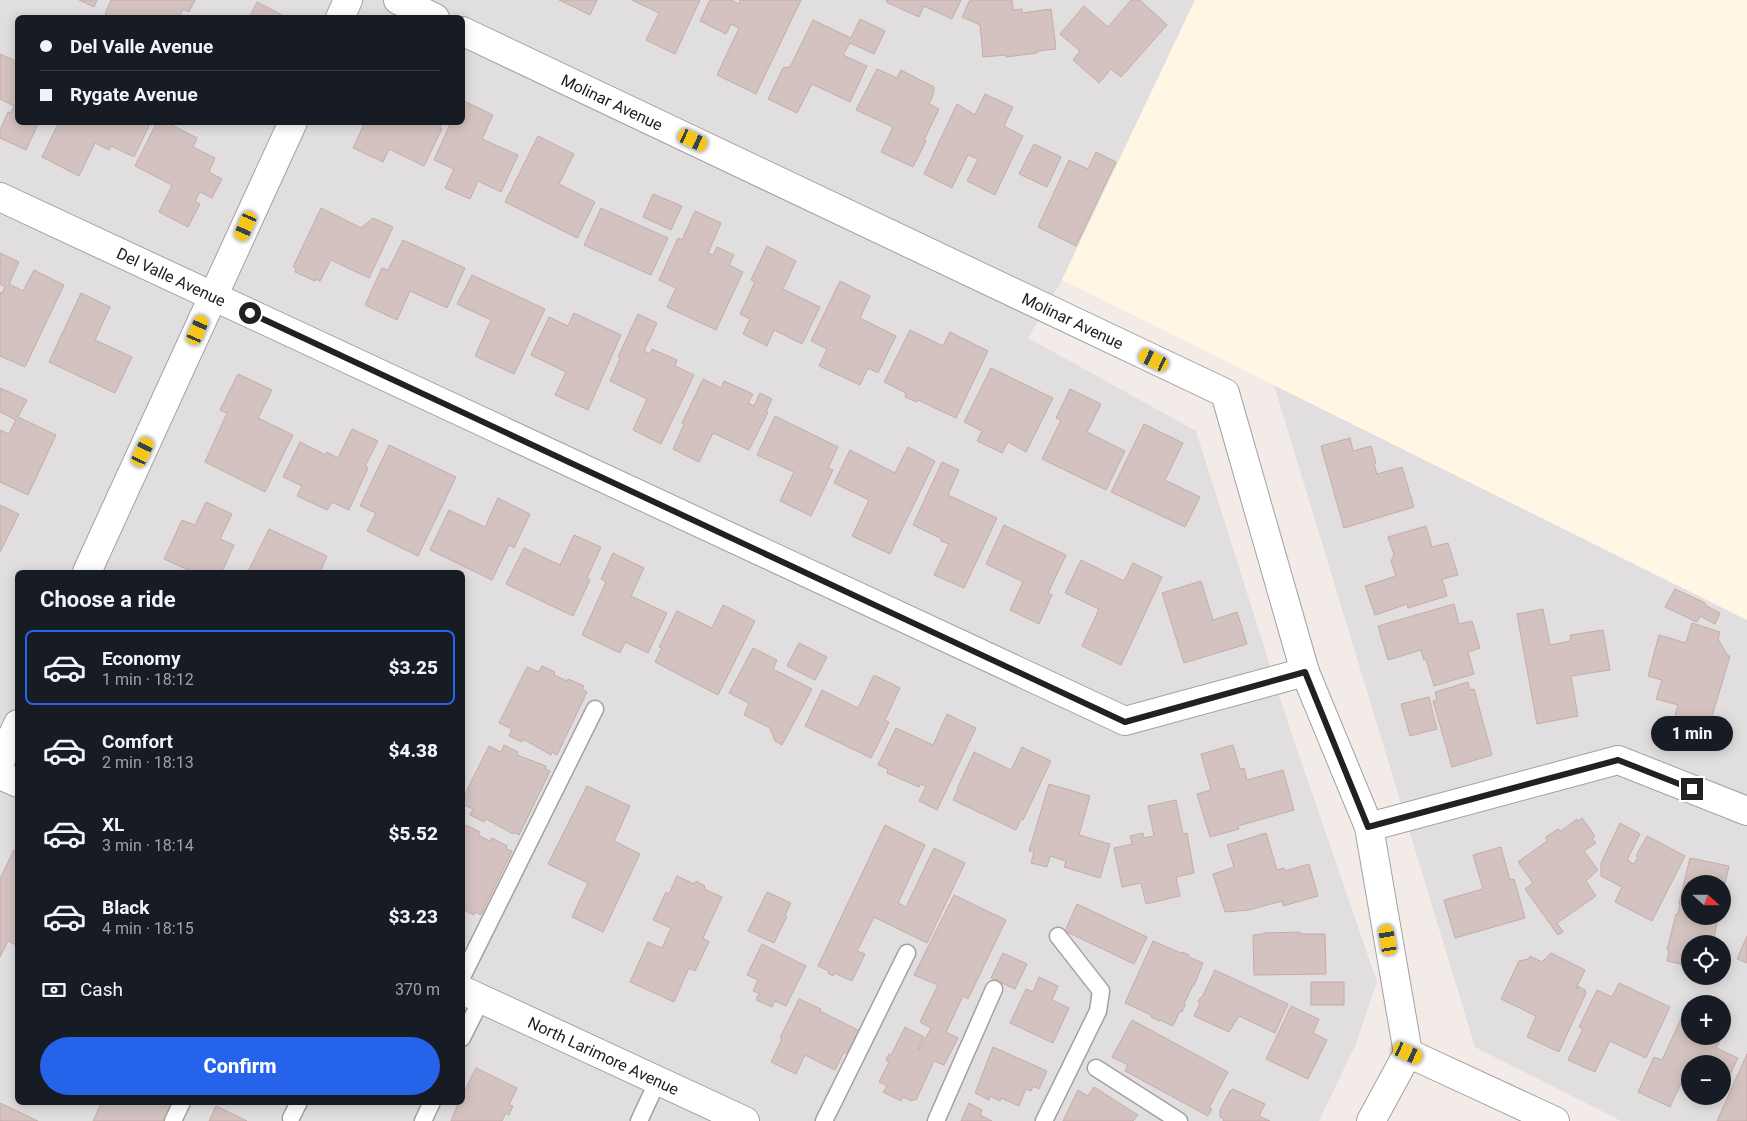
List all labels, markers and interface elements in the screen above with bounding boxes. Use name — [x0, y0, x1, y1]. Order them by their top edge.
text: Del Valle Avenue — [70, 35, 213, 58]
street label: Molinar Avenue — [558, 70, 666, 135]
text: Rygate Avenue — [70, 83, 198, 106]
car — [676, 127, 709, 153]
car — [233, 209, 258, 243]
street label: Del Valle Avenue — [114, 244, 229, 311]
street label: Molinar Avenue — [1019, 289, 1126, 353]
route start — [239, 302, 261, 324]
car — [185, 313, 210, 347]
car — [1137, 347, 1170, 373]
car — [129, 435, 156, 469]
text: Choose a ride — [40, 587, 176, 612]
icon: car — [42, 645, 87, 690]
text: Economy — [102, 647, 181, 670]
text: $3.25 — [389, 656, 438, 679]
text: 1 min · 18:12 — [102, 670, 194, 689]
callout: 1 min — [1651, 716, 1733, 752]
text: 1 min — [1672, 724, 1712, 743]
icon: car — [42, 728, 87, 773]
text: Comfort — [102, 730, 173, 753]
text: $4.38 — [389, 739, 438, 762]
text: 2 min · 18:13 — [102, 753, 194, 772]
route end — [1681, 778, 1703, 800]
icon: car — [42, 811, 87, 856]
text: XL — [102, 813, 124, 836]
text: $5.52 — [389, 822, 438, 845]
text: 3 min · 18:14 — [102, 836, 194, 855]
north arrow — [1681, 875, 1731, 925]
map controls — [1681, 875, 1731, 1105]
icon: car — [42, 894, 87, 939]
text: Black — [102, 896, 149, 919]
text: $3.23 — [389, 905, 438, 928]
text: 4 min · 18:15 — [102, 919, 194, 938]
car — [1378, 924, 1397, 956]
button: locate — [1681, 935, 1731, 985]
icon: cash — [40, 976, 68, 1004]
text: Cash — [80, 978, 123, 1001]
text: 370 m — [395, 980, 440, 999]
button: + — [1681, 995, 1731, 1045]
street label: North Larimore Avenue — [525, 1013, 682, 1099]
button: Confirm — [40, 1037, 440, 1095]
car — [1391, 1040, 1424, 1066]
button: − — [1681, 1055, 1731, 1105]

